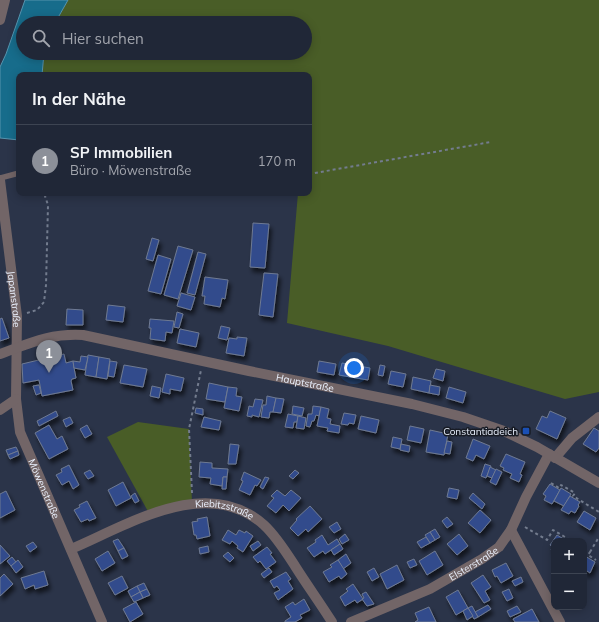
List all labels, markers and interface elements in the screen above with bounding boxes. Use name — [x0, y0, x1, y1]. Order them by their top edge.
search box — [16, 16, 312, 60]
icon: search — [30, 27, 52, 49]
text: Hier suchen — [62, 29, 144, 48]
text: In der Nähe — [32, 88, 126, 109]
text: SP Immobilien — [70, 143, 172, 162]
text: 1 — [41, 153, 49, 169]
text: 170 m — [258, 153, 296, 169]
text: Büro · Möwenstraße — [70, 162, 191, 178]
street label: Japanstraße — [5, 270, 24, 328]
pin: 1 — [36, 340, 62, 373]
your location — [344, 358, 364, 378]
street label: Hauptstraße — [275, 370, 335, 395]
place label: Constantiadeich — [443, 425, 518, 438]
marker: Constantiadeich — [521, 426, 531, 436]
street label: Möwenstraße — [26, 457, 63, 521]
street label: Kiebitzstraße — [194, 497, 257, 522]
map controls — [551, 538, 587, 610]
button: + — [551, 538, 587, 574]
street label: Elsterstraße — [446, 543, 501, 583]
button: − — [551, 574, 587, 610]

